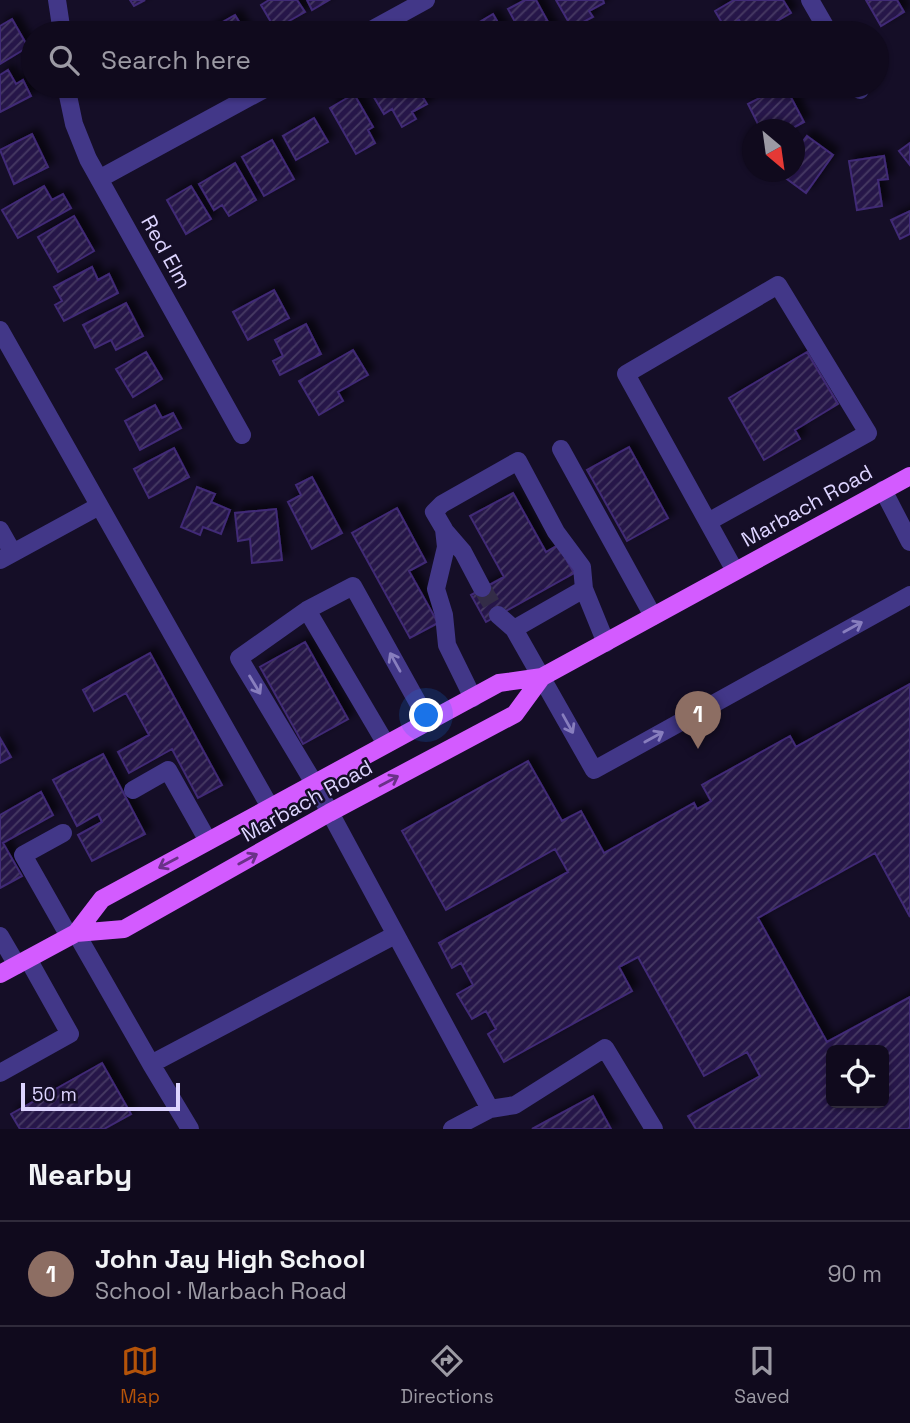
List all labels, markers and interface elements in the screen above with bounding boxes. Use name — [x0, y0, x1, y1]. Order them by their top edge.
search box — [21, 21, 889, 98]
icon: search — [45, 41, 83, 79]
text: Search here — [101, 43, 251, 77]
north arrow — [742, 119, 805, 182]
street label: Red Elm — [135, 210, 198, 293]
street label: Marbach Road — [736, 458, 877, 553]
one-way arrow — [842, 620, 863, 633]
one-way arrow — [388, 652, 401, 673]
one-way arrow — [248, 674, 262, 694]
pin: 1 — [675, 691, 721, 749]
your location — [409, 698, 443, 732]
one-way arrow — [561, 713, 575, 733]
one-way arrow — [643, 730, 664, 743]
street label: Marbach Road — [236, 753, 377, 848]
one-way arrow — [378, 774, 399, 787]
one-way arrow — [237, 852, 258, 865]
one-way arrow — [158, 857, 179, 870]
map controls — [826, 1045, 889, 1108]
button: locate — [826, 1045, 889, 1108]
scale bar — [21, 1080, 180, 1112]
text: 50 m — [32, 1082, 77, 1107]
text: Nearby — [28, 1155, 132, 1194]
text: John Jay High School — [95, 1242, 366, 1276]
text: 1 — [46, 1259, 56, 1289]
text: 90 m — [827, 1259, 882, 1289]
text: School · Marbach Road — [95, 1276, 347, 1306]
tab: Map — [120, 1342, 160, 1409]
tab: Directions — [401, 1342, 494, 1409]
tab: Saved — [734, 1342, 790, 1409]

